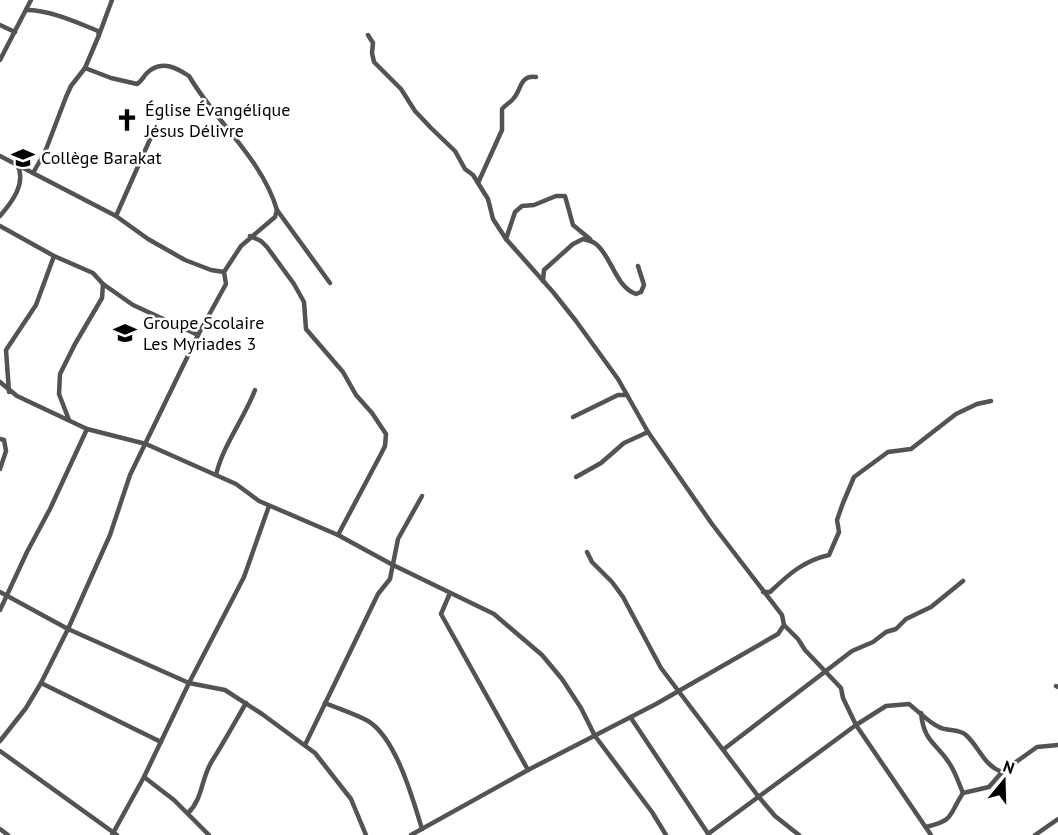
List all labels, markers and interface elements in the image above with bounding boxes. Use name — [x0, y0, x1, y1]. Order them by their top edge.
place label: Église Évangélique Jésus Délivre — [144, 98, 290, 142]
church icon: Église Évangélique Jésus Délivre — [114, 107, 140, 133]
school or university icon: Collège Barakat — [10, 145, 36, 171]
place label: Collège Barakat — [41, 146, 162, 169]
place label: Groupe Scolaire Les Myriades 3 — [143, 311, 264, 355]
school or university icon: Groupe Scolaire Les Myriades 3 — [112, 320, 138, 346]
north arrow — [974, 751, 1034, 811]
text: N — [1001, 756, 1017, 778]

